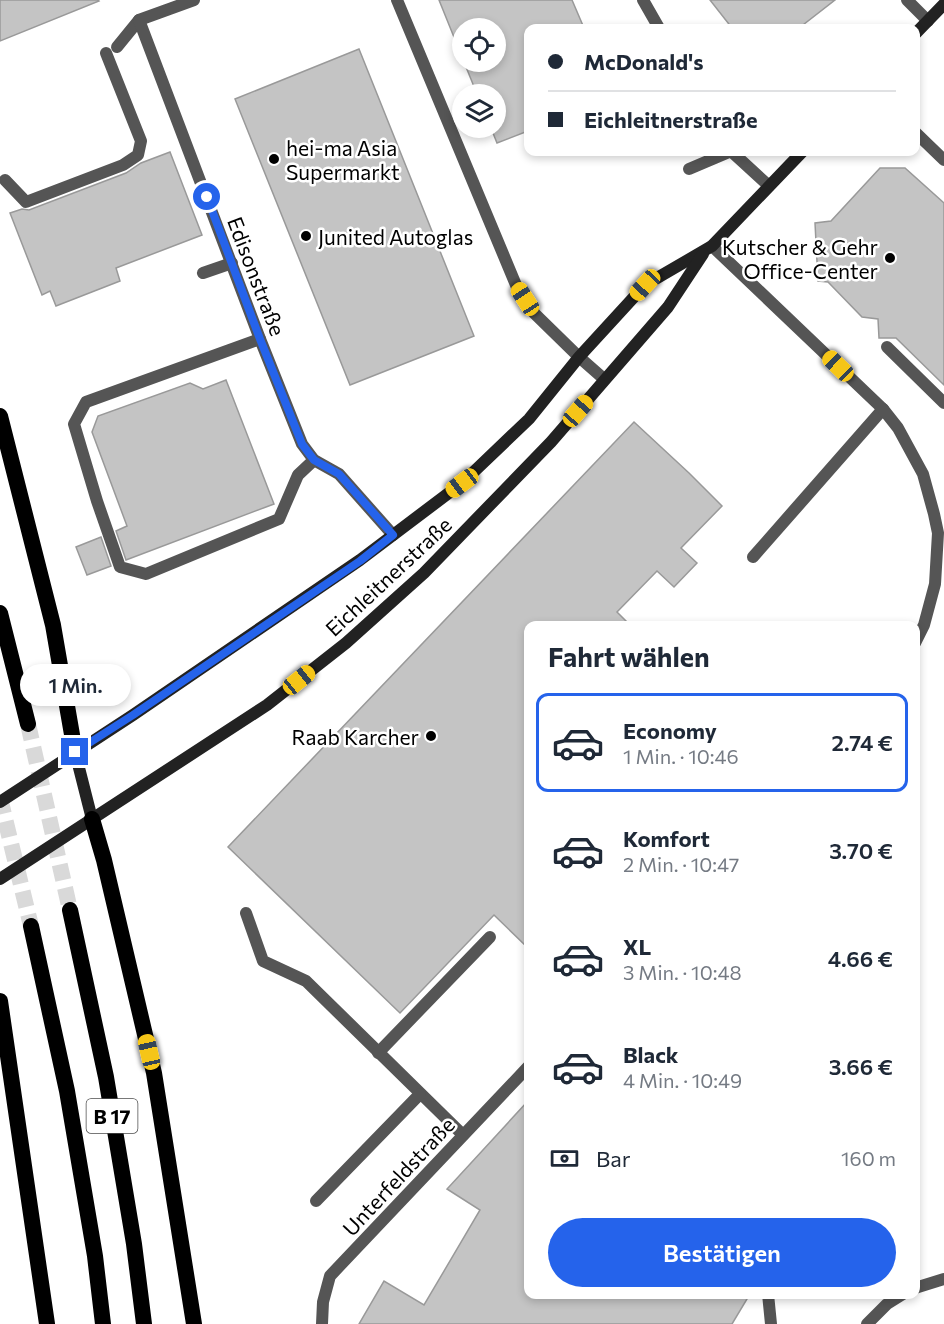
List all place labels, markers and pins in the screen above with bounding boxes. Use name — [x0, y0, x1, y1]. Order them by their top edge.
place label: hei-ma Asia Supermarkt — [286, 135, 400, 184]
marker: hei-ma Asia Supermarkt — [267, 152, 281, 166]
place label: Junited Autoglas — [318, 224, 473, 249]
marker: Junited Autoglas — [299, 229, 313, 243]
place label: Kutscher & Gehr Office-Center — [722, 234, 878, 283]
marker: Kutscher & Gehr Office-Center — [883, 251, 897, 265]
place label: Raab Karcher — [292, 724, 419, 749]
marker: Raab Karcher — [424, 729, 438, 743]

